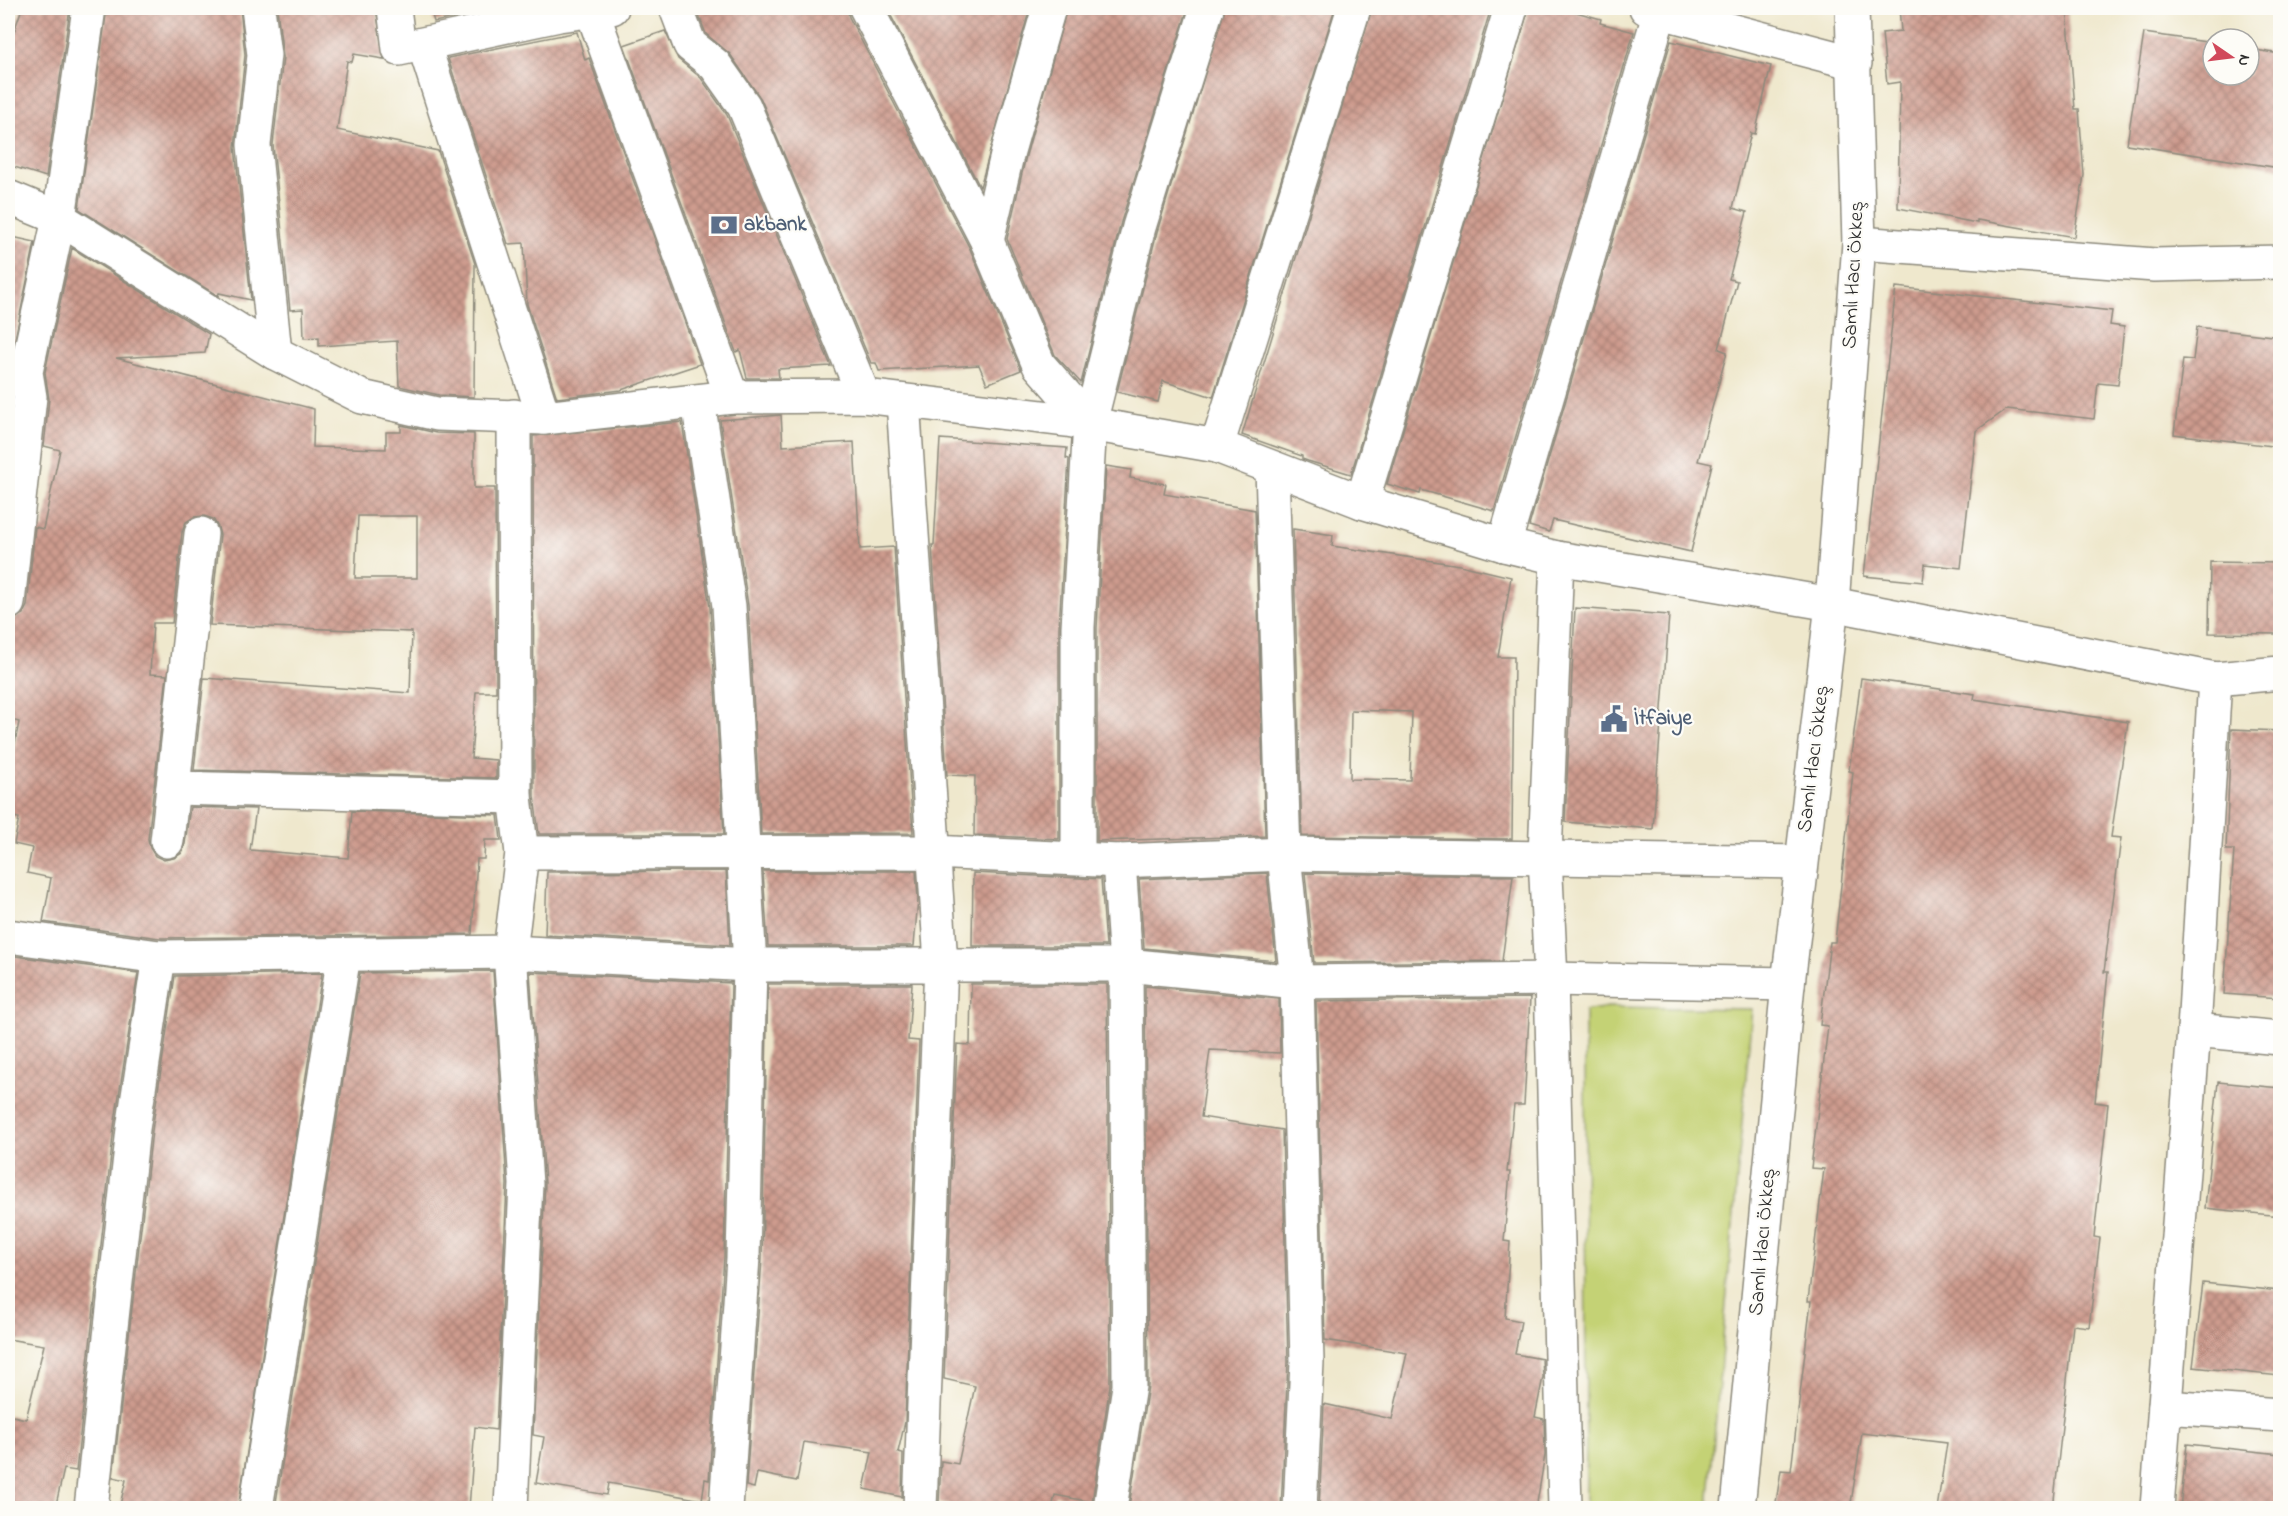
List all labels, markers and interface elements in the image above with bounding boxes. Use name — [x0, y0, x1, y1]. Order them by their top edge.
north arrow — [2201, 27, 2261, 87]
text: N — [2231, 52, 2257, 68]
street label: Samlı Hacı Ökkeş — [1835, 200, 1873, 350]
bank icon: akbank — [709, 210, 739, 240]
place label: akbank — [744, 210, 807, 240]
street label: Samlı Hacı Ökkeş — [1790, 684, 1838, 834]
public building icon: İtfaiye — [1599, 704, 1629, 734]
place label: İtfaiye — [1634, 704, 1693, 736]
street label: Samlı Hacı Ökkeş — [1742, 1167, 1784, 1317]

